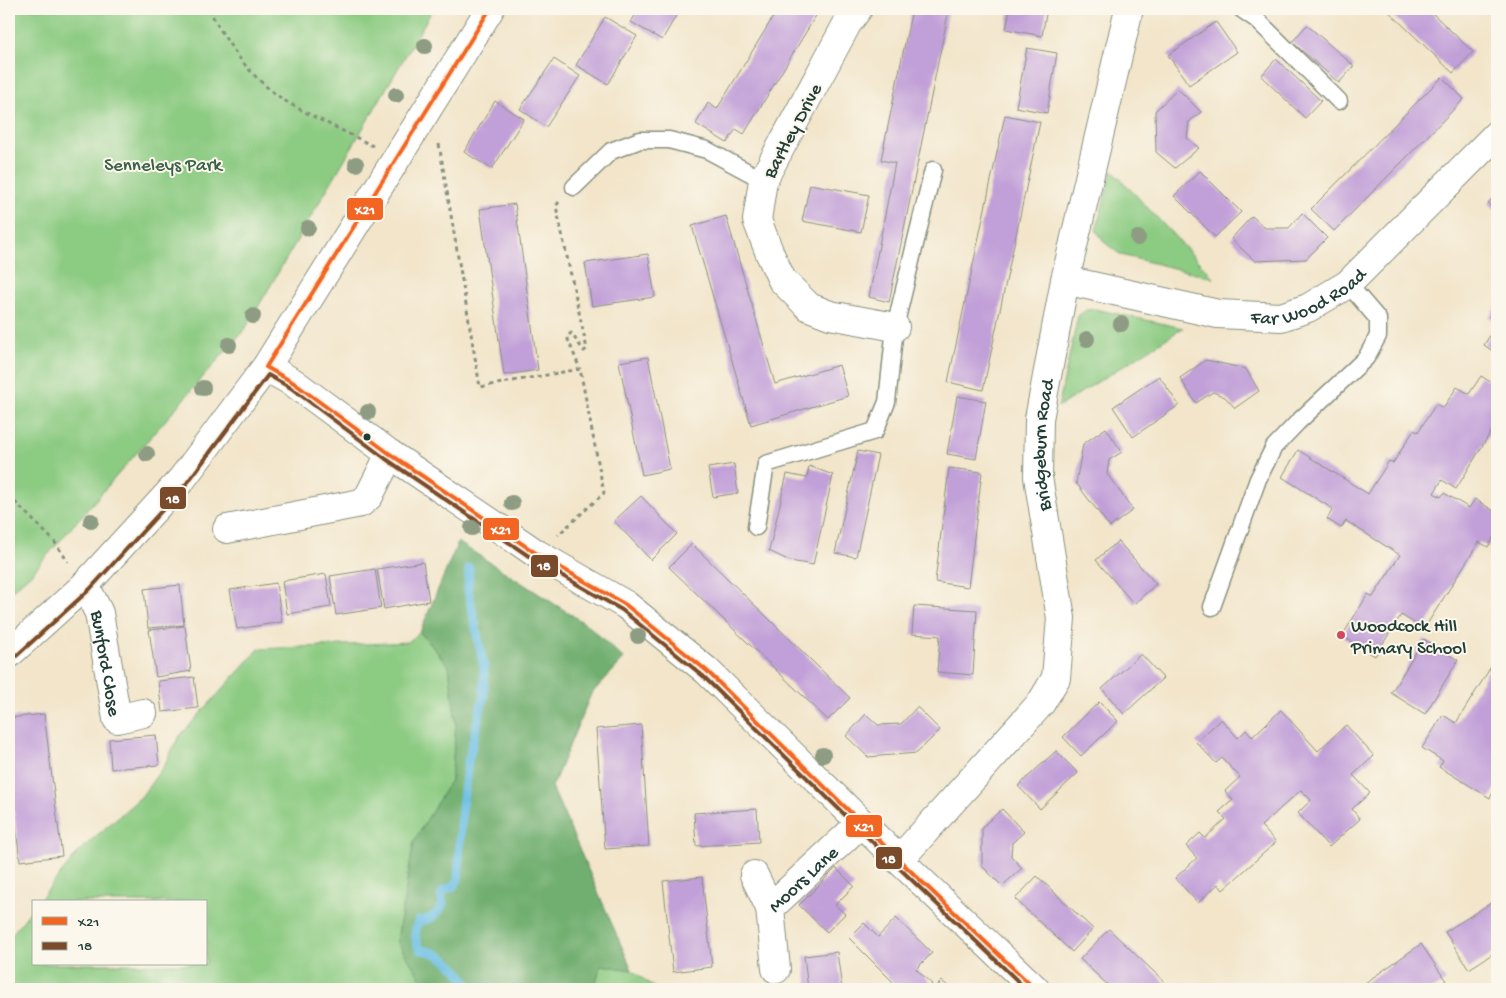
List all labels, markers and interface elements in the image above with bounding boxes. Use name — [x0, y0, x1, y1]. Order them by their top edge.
street label: Bartley Drive — [759, 80, 829, 184]
park label: Senneleys Park — [104, 155, 223, 178]
line badge: X21 — [346, 197, 384, 221]
text: X21 — [354, 203, 375, 220]
street label: Far Wood Road — [1249, 263, 1374, 332]
street label: Bridgeburn Road — [1030, 376, 1062, 513]
unlabelled marker — [362, 432, 372, 442]
line badge: 18 — [159, 486, 187, 510]
text: 18 — [165, 492, 180, 509]
line badge: X21 — [482, 517, 520, 541]
text: X21 — [490, 523, 511, 540]
line badge: 18 — [530, 554, 559, 578]
text: 18 — [536, 559, 551, 576]
street label: Bunford Close — [84, 608, 124, 718]
place label: Woodcock Hill Primary School — [1350, 616, 1466, 661]
marker: Woodcock Hill Primary School — [1335, 629, 1347, 641]
line badge: X21 — [845, 814, 883, 838]
text: X21 — [853, 820, 874, 837]
street label: Moors Lane — [765, 842, 845, 919]
line badge: 18 — [875, 846, 903, 870]
text: 18 — [881, 852, 896, 869]
legend — [32, 900, 208, 966]
text: X21 — [77, 914, 99, 932]
text: 18 — [77, 938, 92, 956]

